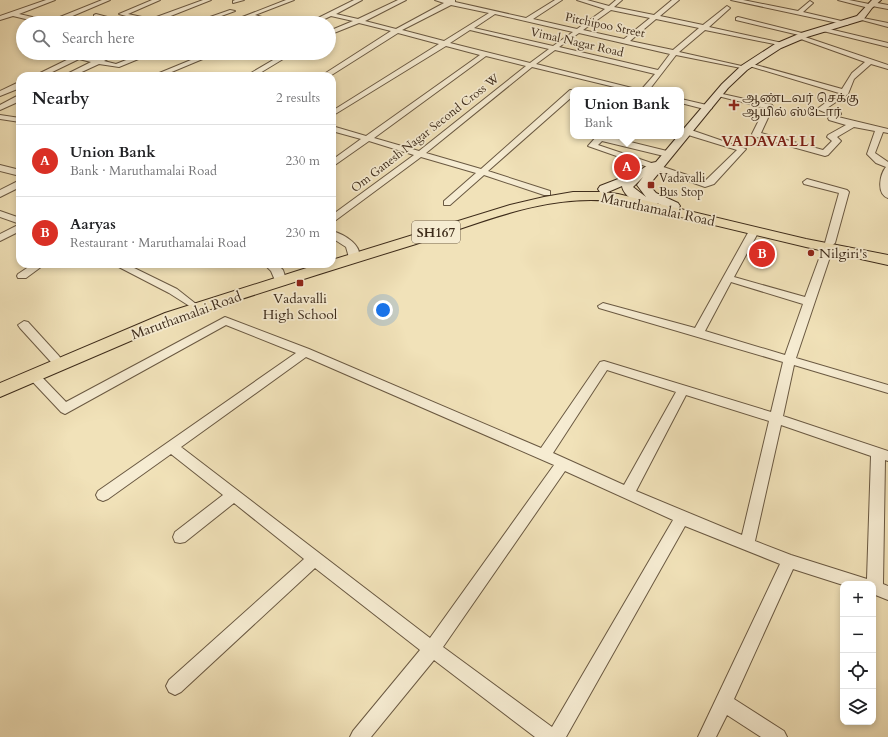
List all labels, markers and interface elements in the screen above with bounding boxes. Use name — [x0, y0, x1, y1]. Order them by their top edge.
street label: Pitchipoo Street — [564, 9, 647, 41]
search box — [16, 16, 336, 60]
street label: Vimal Nagar Road — [529, 24, 626, 61]
icon: search — [30, 27, 52, 49]
text: Search here — [62, 28, 135, 48]
street label: Om Ganesh Nagar Second Cross W — [348, 70, 503, 196]
text: Nearby — [32, 87, 89, 110]
popup — [570, 87, 684, 139]
text: 2 results — [276, 89, 320, 107]
place label: ஆண்டவர் செக்கு ஆயில் ஸ்டோர் — [742, 90, 859, 121]
text: Union Bank — [584, 94, 670, 114]
marker: ஆண்டவர் செக்கு ஆயில் ஸ்டோர் — [729, 100, 739, 110]
text: Bank — [584, 114, 613, 132]
district label: VADAVALLI — [721, 131, 817, 151]
text: Union Bank — [70, 142, 156, 162]
text: A — [40, 152, 50, 170]
text: 230 m — [286, 152, 320, 170]
pin: A — [614, 152, 640, 182]
text: Bank · Maruthamalai Road — [70, 162, 217, 180]
place label: Vadavalli Bus Stop — [659, 170, 706, 200]
marker: Vadavalli Bus Stop — [646, 180, 656, 190]
street label: Maruthamalai Road — [599, 188, 717, 231]
text: Aaryas — [70, 214, 116, 234]
road number: SH167 — [412, 221, 460, 243]
text: B — [40, 224, 50, 242]
text: 230 m — [286, 224, 320, 242]
text: Restaurant · Maruthamalai Road — [70, 234, 246, 252]
pin: B — [749, 239, 775, 269]
place label: Nilgiri's — [819, 244, 867, 263]
marker: Nilgiri's — [806, 248, 816, 258]
marker: Vadavalli High School — [295, 278, 305, 288]
street label: Maruthamalai Road — [128, 286, 245, 344]
place label: Vadavalli High School — [263, 289, 338, 324]
your location — [373, 300, 393, 320]
map controls — [840, 581, 876, 725]
button: + — [840, 581, 876, 617]
button: − — [840, 617, 876, 653]
button: locate — [840, 653, 876, 689]
button: layers — [840, 689, 876, 725]

